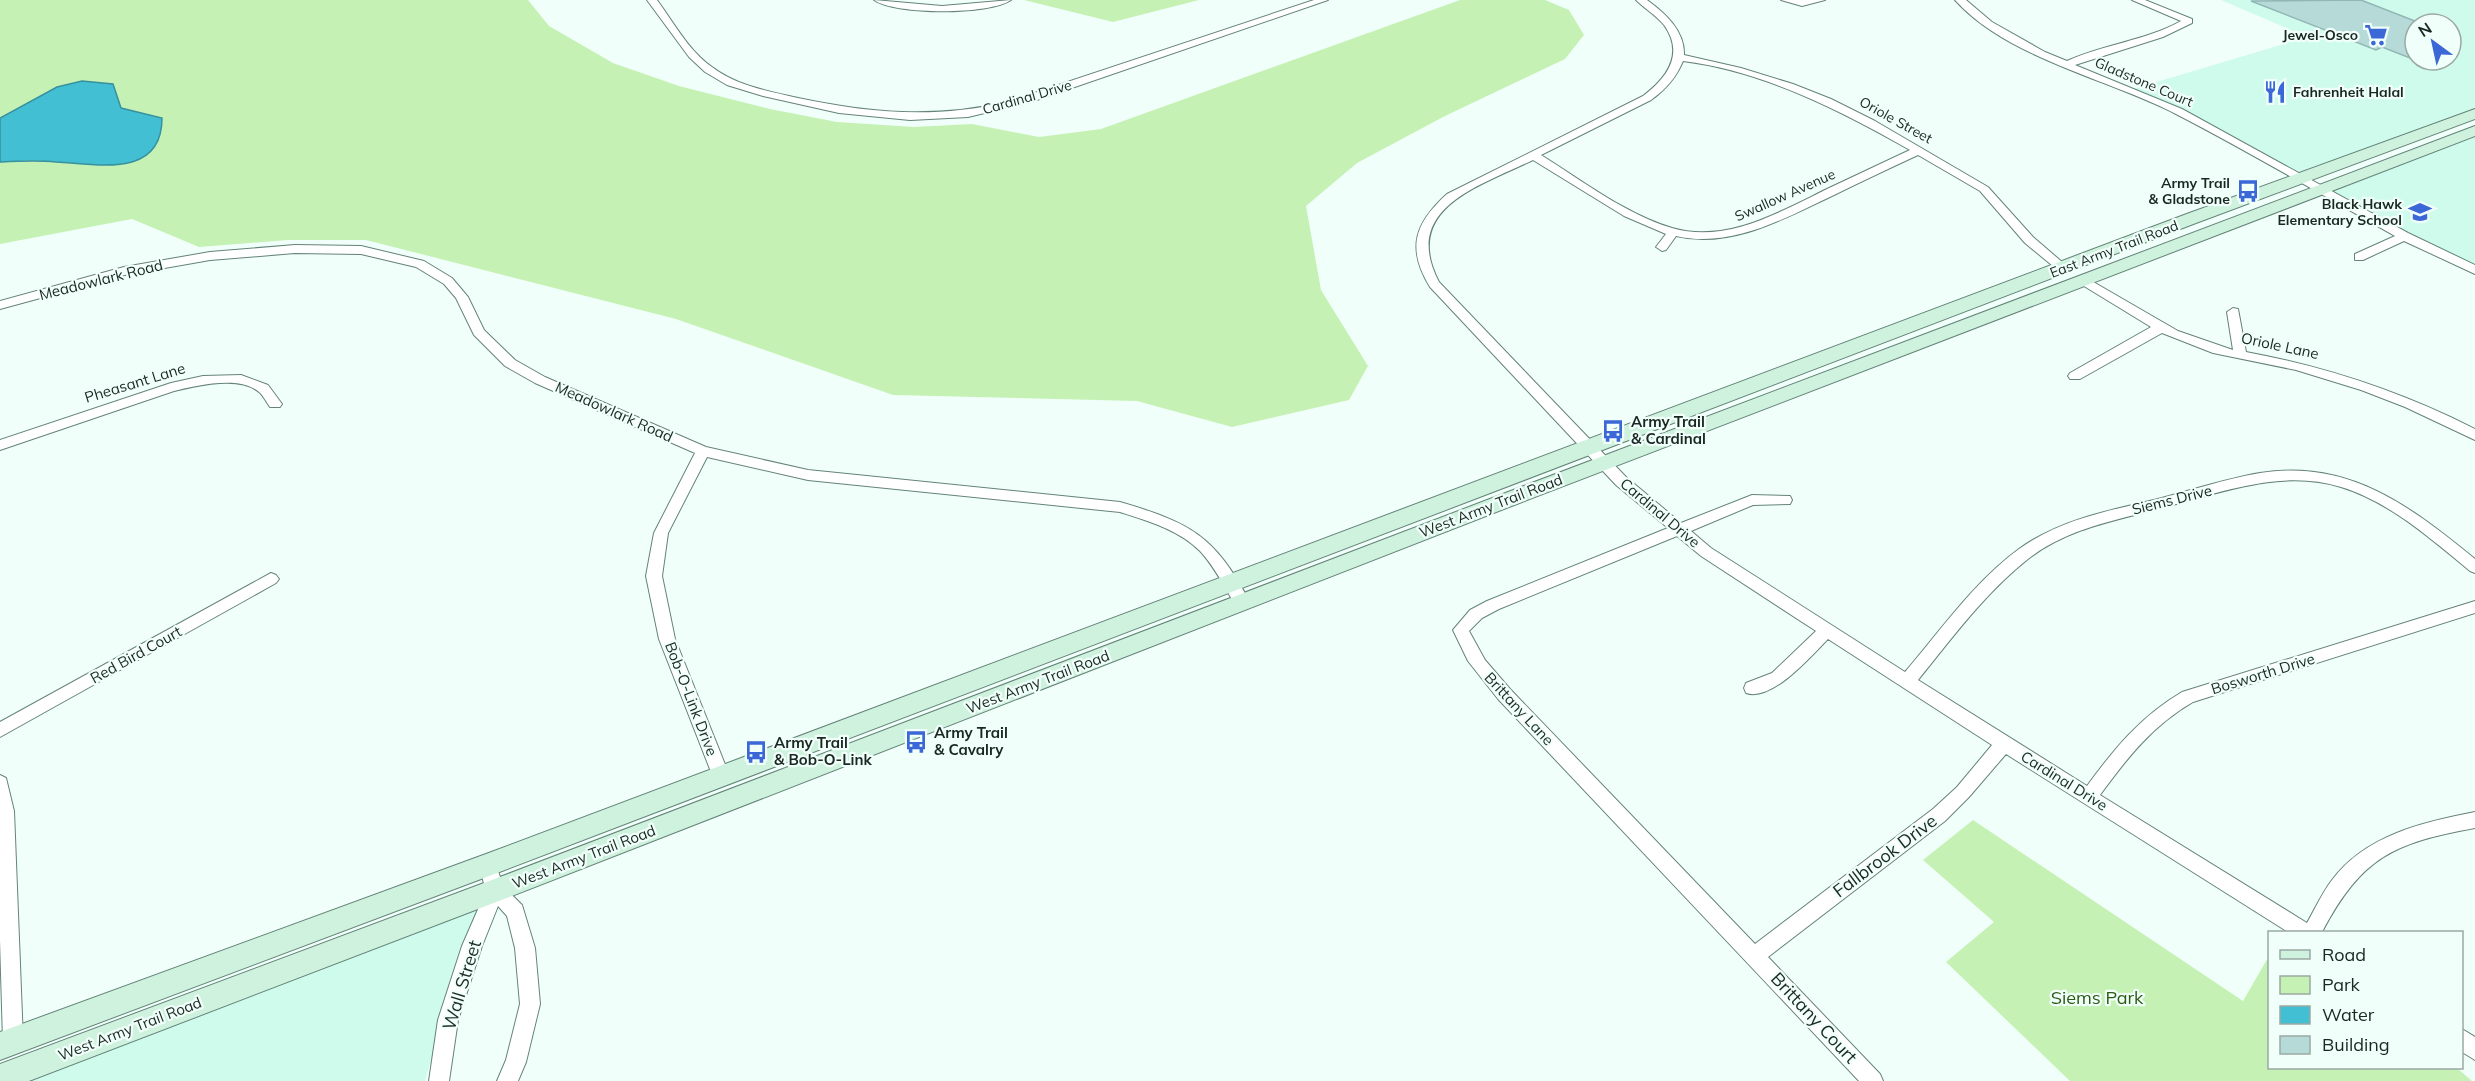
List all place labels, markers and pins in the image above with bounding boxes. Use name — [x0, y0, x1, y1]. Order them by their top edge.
supermarket icon: Jewel-Osco — [2363, 22, 2389, 48]
place label: Jewel-Osco — [2282, 26, 2358, 44]
restaurant icon: Fahrenheit Halal — [2262, 79, 2288, 105]
place label: Fahrenheit Halal — [2293, 83, 2404, 101]
place label: Army Trail & Gladstone — [2149, 174, 2230, 208]
bus stop icon: Army Trail & Gladstone — [2235, 178, 2261, 204]
place label: Black Hawk Elementary School — [2278, 195, 2402, 229]
school or university icon: Black Hawk Elementary School — [2407, 199, 2433, 225]
place label: Army Trail & Cardinal — [1631, 412, 1706, 448]
bus stop icon: Army Trail & Cardinal — [1600, 418, 1626, 444]
place label: Army Trail & Cavalry — [934, 723, 1008, 759]
bus stop icon: Army Trail & Cavalry — [903, 729, 929, 755]
place label: Army Trail & Bob-O-Link — [774, 733, 872, 769]
bus stop icon: Army Trail & Bob-O-Link — [743, 739, 769, 765]

